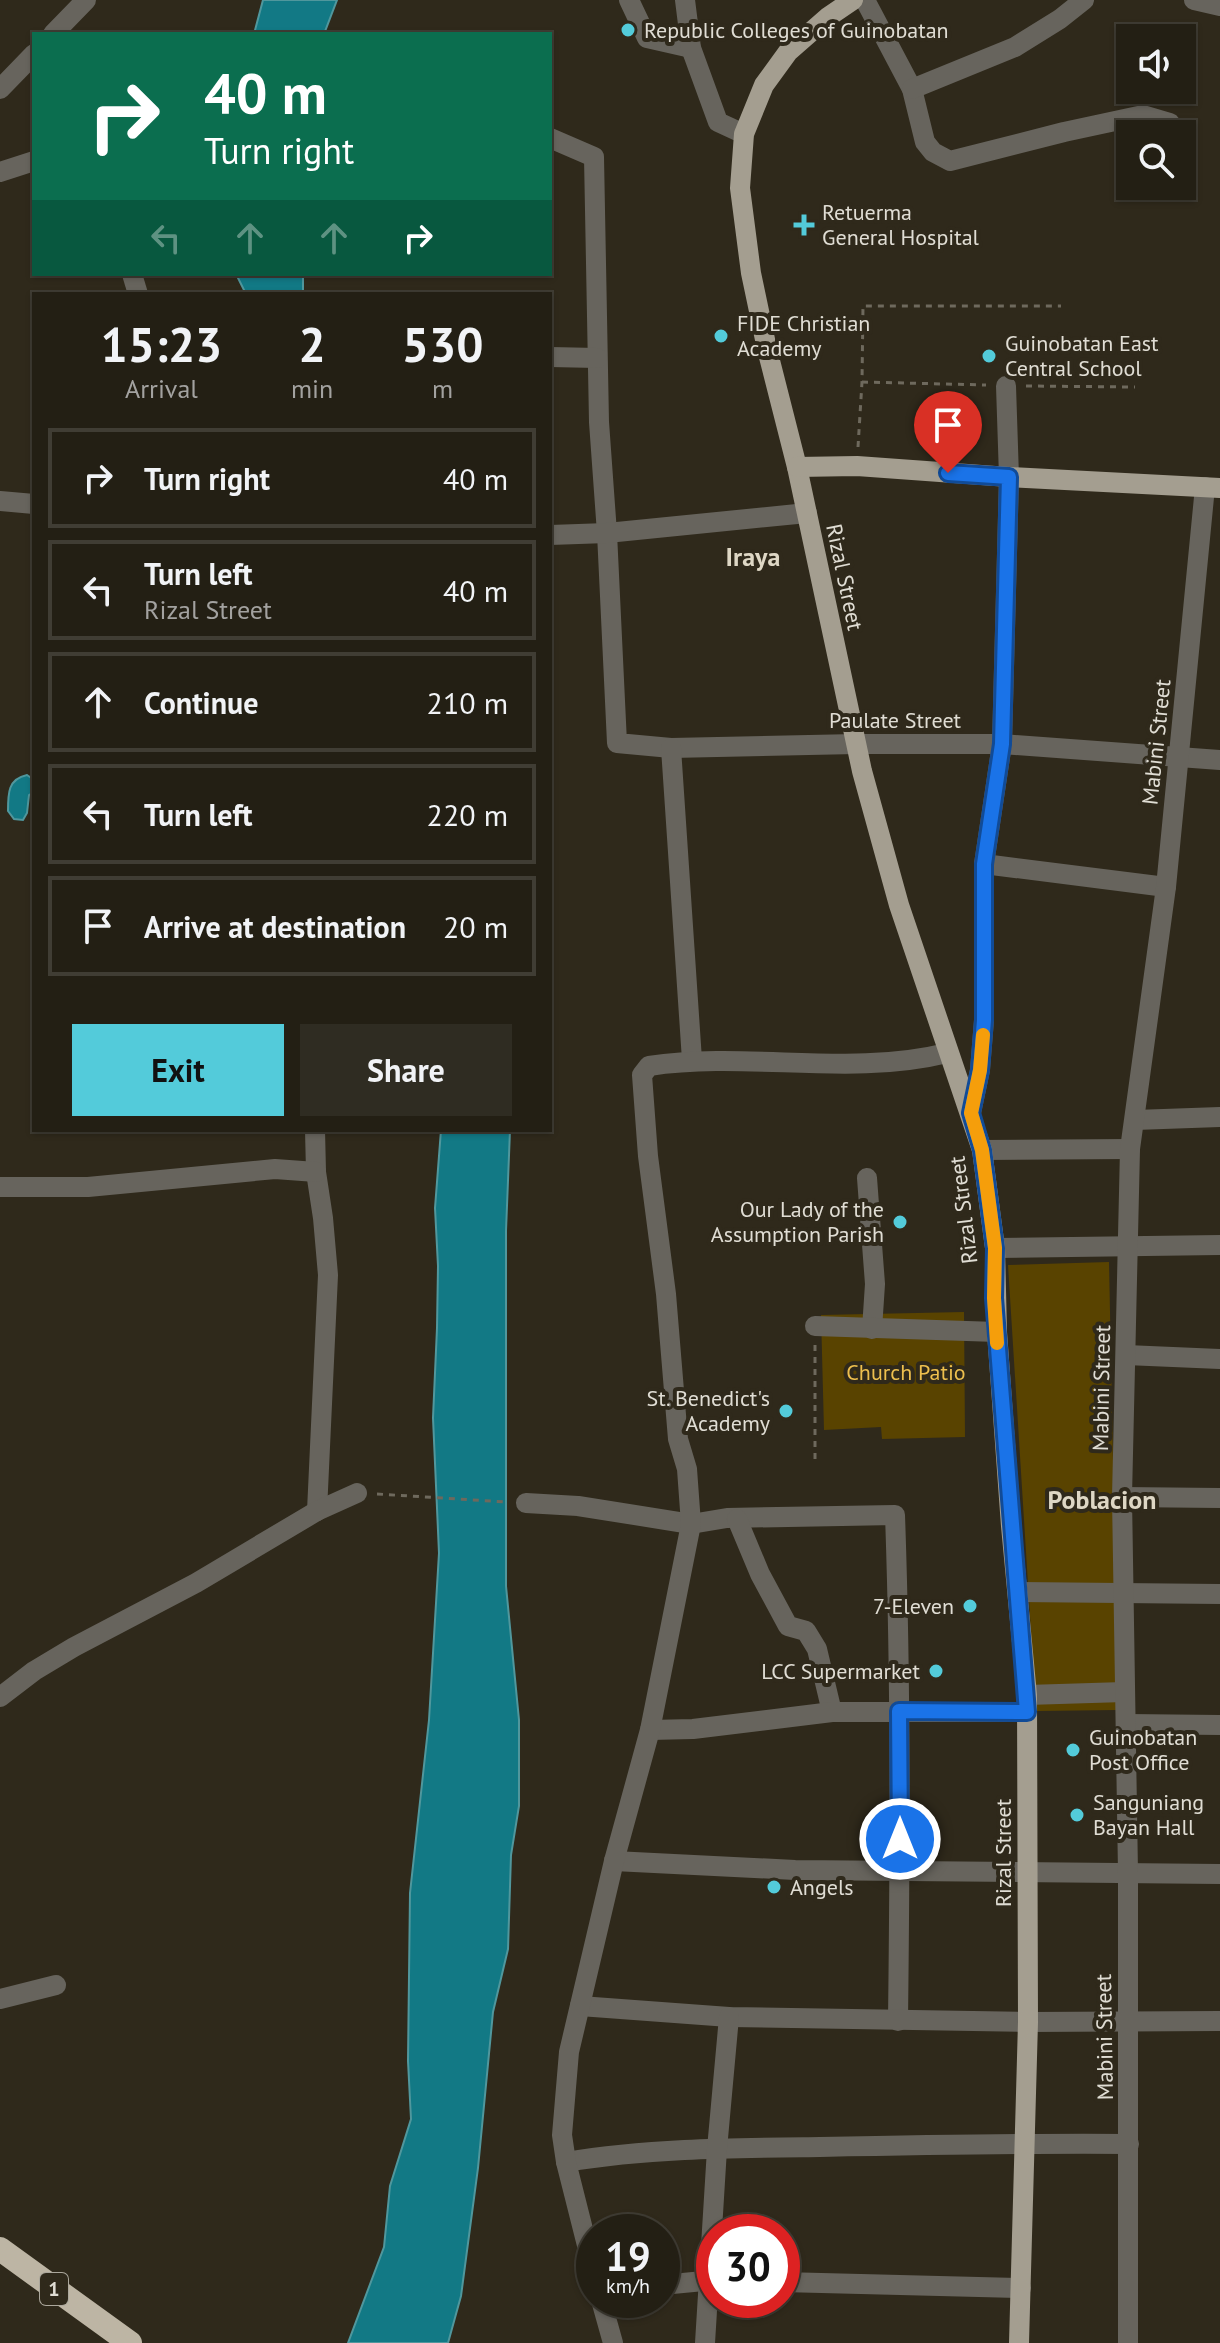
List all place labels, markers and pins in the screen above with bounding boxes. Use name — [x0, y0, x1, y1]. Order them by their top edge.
place label: Republic Colleges of Guinobatan — [644, 16, 949, 44]
marker: Republic Colleges of Guinobatan — [619, 21, 637, 39]
place label: Retuerma General Hospital — [822, 198, 980, 251]
marker: Retuerma General Hospital — [793, 214, 815, 236]
place label: FIDE Christian Academy — [737, 309, 870, 362]
marker: FIDE Christian Academy — [712, 327, 730, 345]
place label: Guinobatan East Central School — [1005, 329, 1159, 382]
marker: Guinobatan East Central School — [980, 347, 998, 365]
pin — [914, 391, 982, 473]
place label: Our Lady of the Assumption Parish — [711, 1195, 884, 1248]
marker: Our Lady of the Assumption Parish — [891, 1213, 909, 1231]
place label: St. Benedict's Academy — [647, 1384, 771, 1437]
marker: St. Benedict's Academy — [777, 1402, 795, 1420]
place label: 7-Eleven — [873, 1592, 954, 1620]
marker: 7-Eleven — [961, 1597, 979, 1615]
place label: LCC Supermarket — [761, 1657, 921, 1685]
marker: LCC Supermarket — [927, 1662, 945, 1680]
place label: Guinobatan Post Office — [1089, 1723, 1197, 1776]
marker: Guinobatan Post Office — [1064, 1741, 1082, 1759]
place label: Sanguniang Bayan Hall — [1093, 1788, 1204, 1841]
marker: Sanguniang Bayan Hall — [1068, 1806, 1086, 1824]
place label: Angels — [790, 1873, 854, 1901]
marker: Angels — [765, 1878, 783, 1896]

